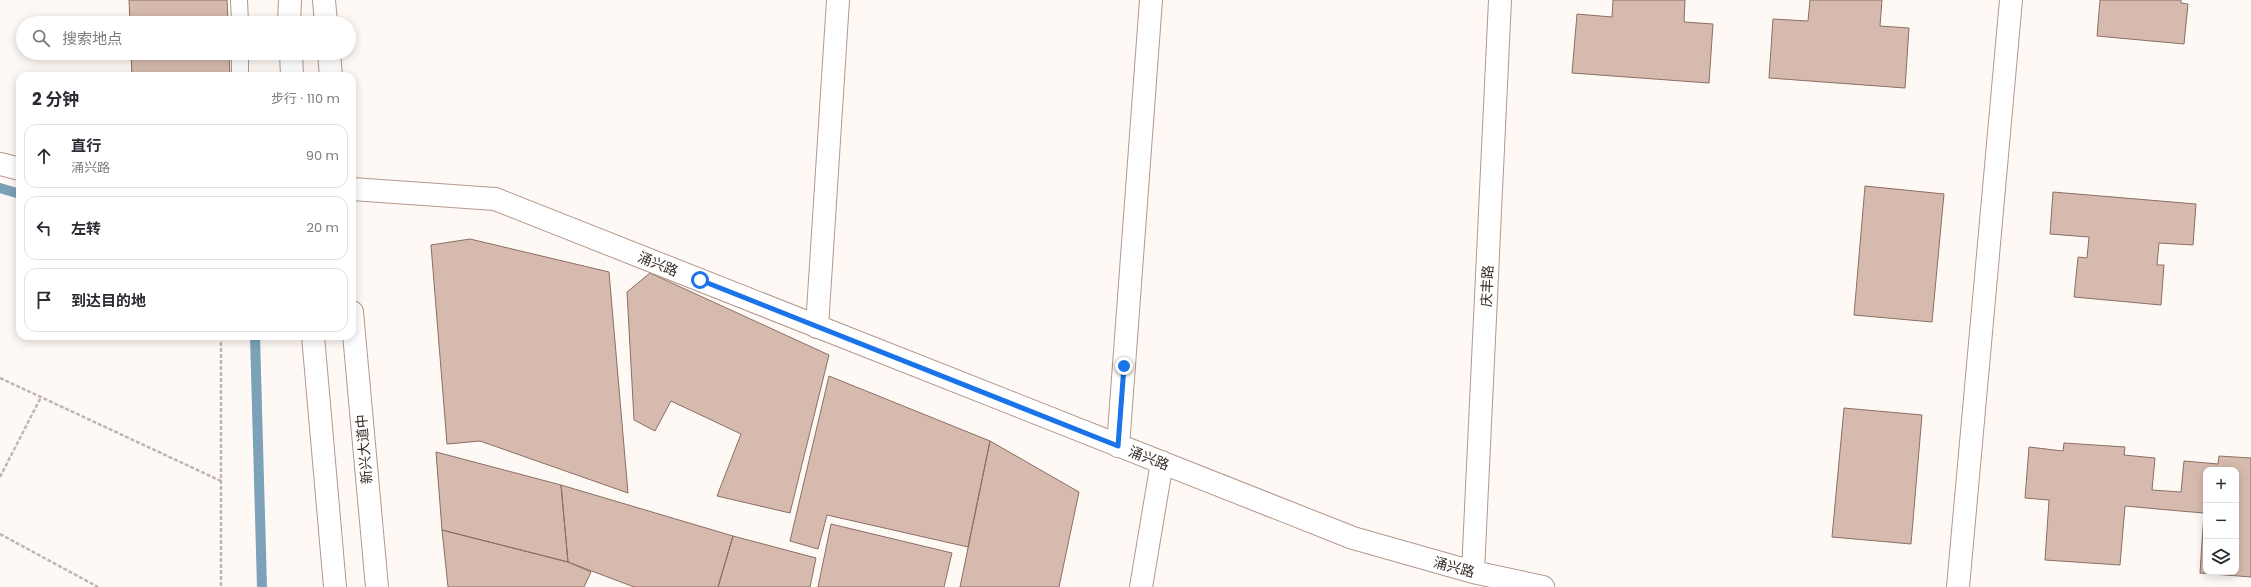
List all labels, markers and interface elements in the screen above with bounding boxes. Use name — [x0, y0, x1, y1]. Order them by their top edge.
search box — [16, 16, 356, 60]
icon: search — [30, 27, 52, 49]
text: 搜索地点 — [62, 28, 122, 49]
text: 2 分钟 — [32, 87, 79, 111]
text: 步行 · 110 m — [271, 89, 340, 108]
text: 直行 — [71, 135, 101, 156]
icon: ahead — [33, 145, 55, 167]
text: 90 m — [306, 146, 339, 165]
text: 涌兴路 — [71, 158, 110, 177]
icon: left — [33, 217, 55, 239]
text: 左转 — [71, 218, 101, 239]
text: 20 m — [306, 218, 339, 237]
street label: 涌兴路 — [635, 247, 681, 281]
street label: 庆丰路 — [1476, 265, 1498, 307]
route start — [691, 271, 709, 289]
icon: arrive — [33, 289, 55, 311]
text: 到达目的地 — [71, 290, 146, 311]
route end — [1115, 357, 1133, 375]
street label: 新兴大道中 — [351, 413, 377, 485]
street label: 涌兴路 — [1126, 441, 1172, 475]
map controls — [2203, 467, 2239, 575]
button: + — [2203, 467, 2239, 503]
button: − — [2203, 503, 2239, 539]
button: layers — [2203, 539, 2239, 575]
street label: 涌兴路 — [1431, 552, 1477, 582]

